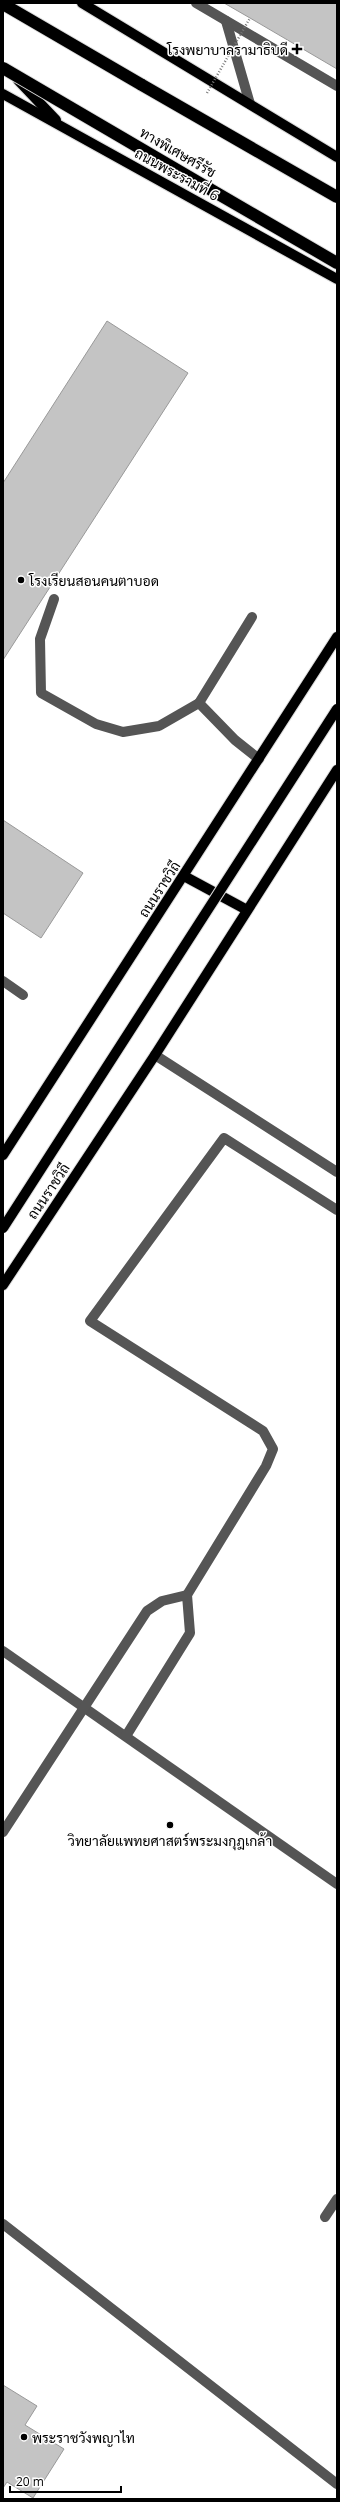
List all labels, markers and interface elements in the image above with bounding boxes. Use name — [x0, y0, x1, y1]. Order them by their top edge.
place label: โรงพยาบาลรามาธิบดี — [166, 40, 288, 59]
marker: โรงพยาบาลรามาธิบดี — [291, 43, 303, 55]
street label: ทางพิเศษศรีรัช — [136, 122, 220, 182]
street label: ถนนพระรามที่ 6 — [132, 141, 223, 205]
place label: โรงเรียนสอนคนตาบอด — [28, 571, 159, 590]
marker: โรงเรียนสอนคนตาบอด — [16, 575, 26, 585]
street label: ถนนราชวิถี — [134, 857, 184, 921]
street label: ถนนราชวิถี — [22, 1159, 74, 1223]
marker: วิทยาลัยแพทยศาสตร์พระมงกุฎเกล้า — [165, 1820, 175, 1830]
place label: วิทยาลัยแพทยศาสตร์พระมงกุฎเกล้า — [67, 1831, 272, 1851]
place label: พระราชวังพญาไท — [32, 2428, 135, 2447]
marker: พระราชวังพญาไท — [19, 2432, 29, 2442]
scale bar — [10, 2468, 121, 2494]
text: 20 m — [16, 2473, 44, 2490]

